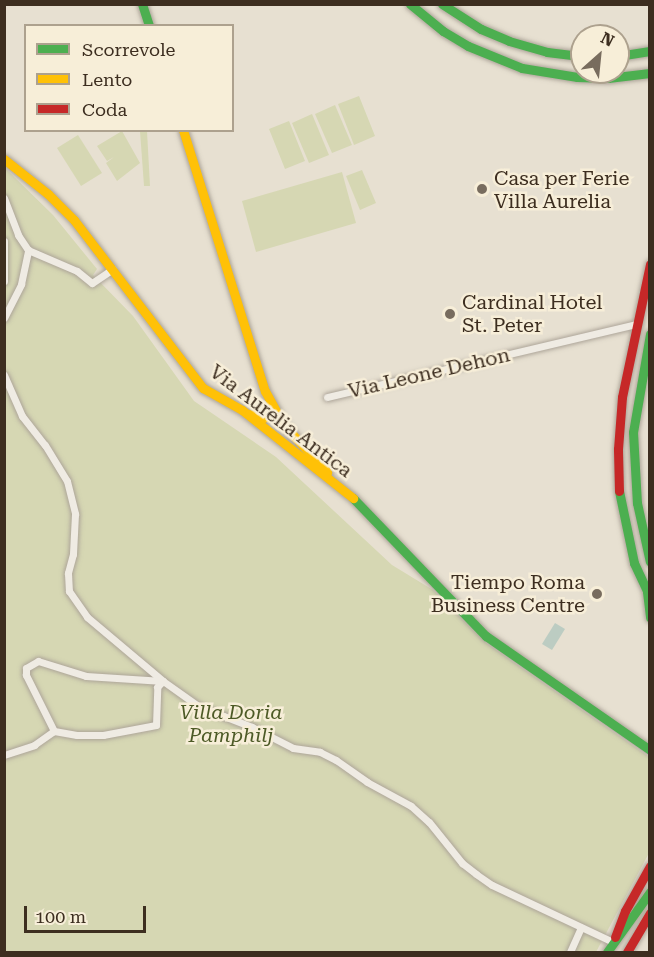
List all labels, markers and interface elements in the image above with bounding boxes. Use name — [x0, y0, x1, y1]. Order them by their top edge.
legend — [24, 24, 234, 132]
north arrow — [570, 24, 630, 84]
text: N — [598, 28, 617, 51]
text: Scorrevole — [82, 39, 175, 60]
text: Lento — [82, 69, 132, 90]
text: Coda — [82, 99, 127, 120]
place label: Casa per Ferie Villa Aurelia — [494, 166, 629, 213]
marker: Casa per Ferie Villa Aurelia — [475, 182, 489, 196]
place label: Cardinal Hotel St. Peter — [462, 290, 602, 337]
marker: Cardinal Hotel St. Peter — [443, 307, 457, 321]
street label: Via Leone Dehon — [346, 343, 512, 403]
street label: Via Aurelia Antica — [205, 360, 357, 482]
place label: Tiempo Roma Business Centre — [431, 570, 585, 617]
marker: Tiempo Roma Business Centre — [590, 587, 604, 601]
park label: Villa Doria Pamphilj — [180, 701, 282, 748]
scale bar — [27, 894, 148, 932]
text: 100 m — [35, 906, 86, 927]

